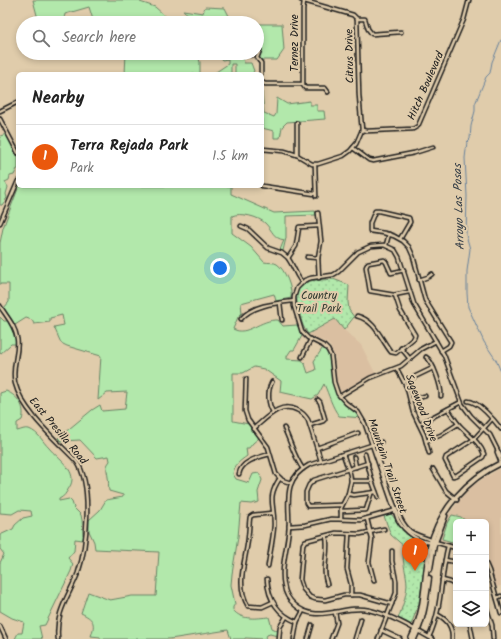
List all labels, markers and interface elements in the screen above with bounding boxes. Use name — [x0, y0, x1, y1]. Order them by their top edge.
street label: Ternez Drive — [286, 14, 304, 72]
search box — [16, 16, 264, 60]
text: Search here — [62, 26, 136, 50]
icon: search — [30, 27, 52, 49]
street label: Citrus Drive — [341, 29, 359, 83]
street label: Hitch Boulevard — [403, 48, 449, 123]
text: Nearby — [32, 85, 84, 112]
text: Terra Rejada Park — [70, 134, 188, 158]
text: 1 — [43, 146, 47, 167]
text: 1.5 km — [212, 146, 248, 167]
text: Park — [70, 158, 94, 179]
water label: Arroyo Las Posas — [448, 162, 470, 251]
your location — [210, 258, 230, 278]
park label: Country Trail Park — [297, 287, 342, 318]
street label: Sagewood Drive — [400, 371, 442, 445]
street label: East Presilla Road — [24, 393, 92, 469]
street label: Mountain Trail Street — [362, 416, 412, 517]
map controls — [453, 519, 489, 627]
button: + — [453, 519, 489, 555]
pin: 1 — [402, 538, 428, 571]
button: − — [453, 555, 489, 591]
button: layers — [453, 591, 489, 627]

